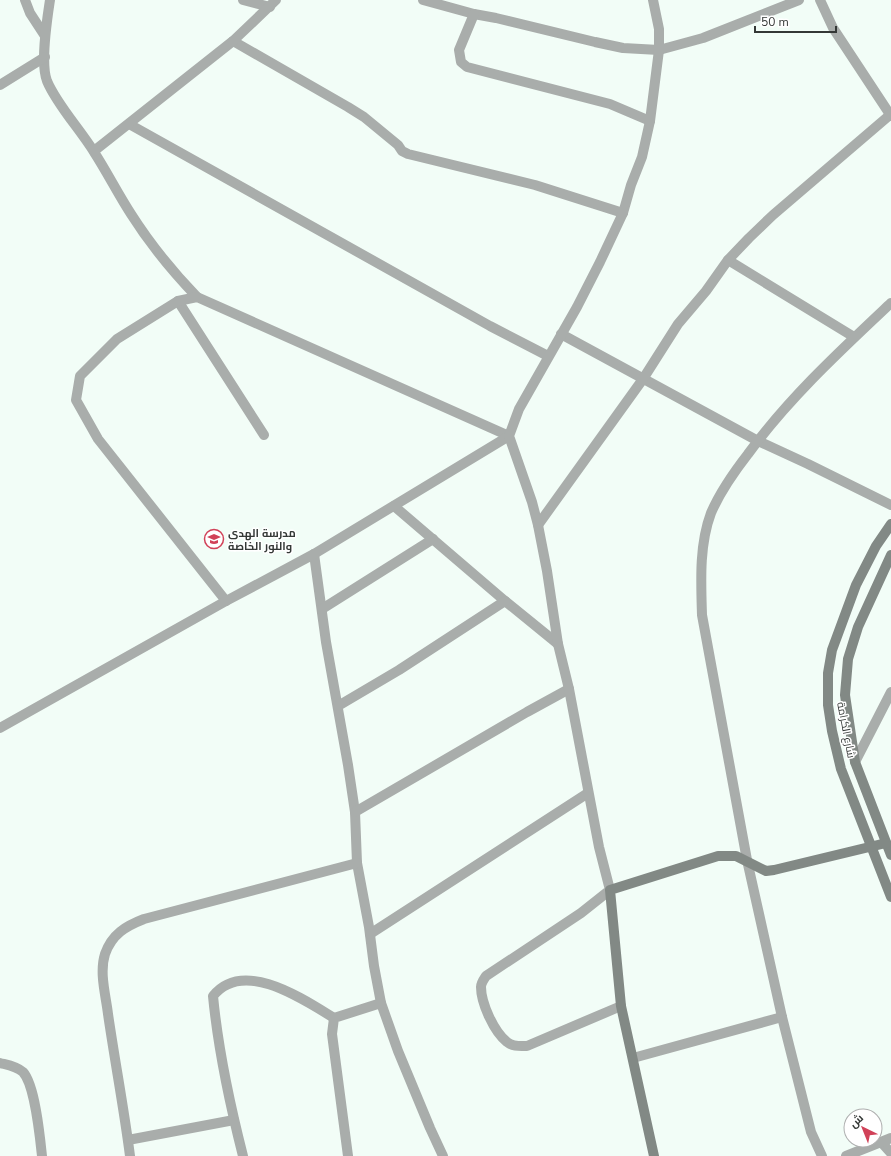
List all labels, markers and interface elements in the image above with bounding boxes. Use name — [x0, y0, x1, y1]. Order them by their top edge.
scale bar — [755, 8, 836, 34]
text: 50 m — [761, 14, 789, 30]
place label: مدرسة الهدى والنور الخاصة — [228, 526, 296, 554]
school or university icon: مدرسة الهدى والنور الخاصة — [203, 528, 225, 550]
street label: شارع الكرامة — [833, 701, 859, 759]
north arrow — [843, 1108, 883, 1148]
text: ش — [846, 1111, 867, 1131]

